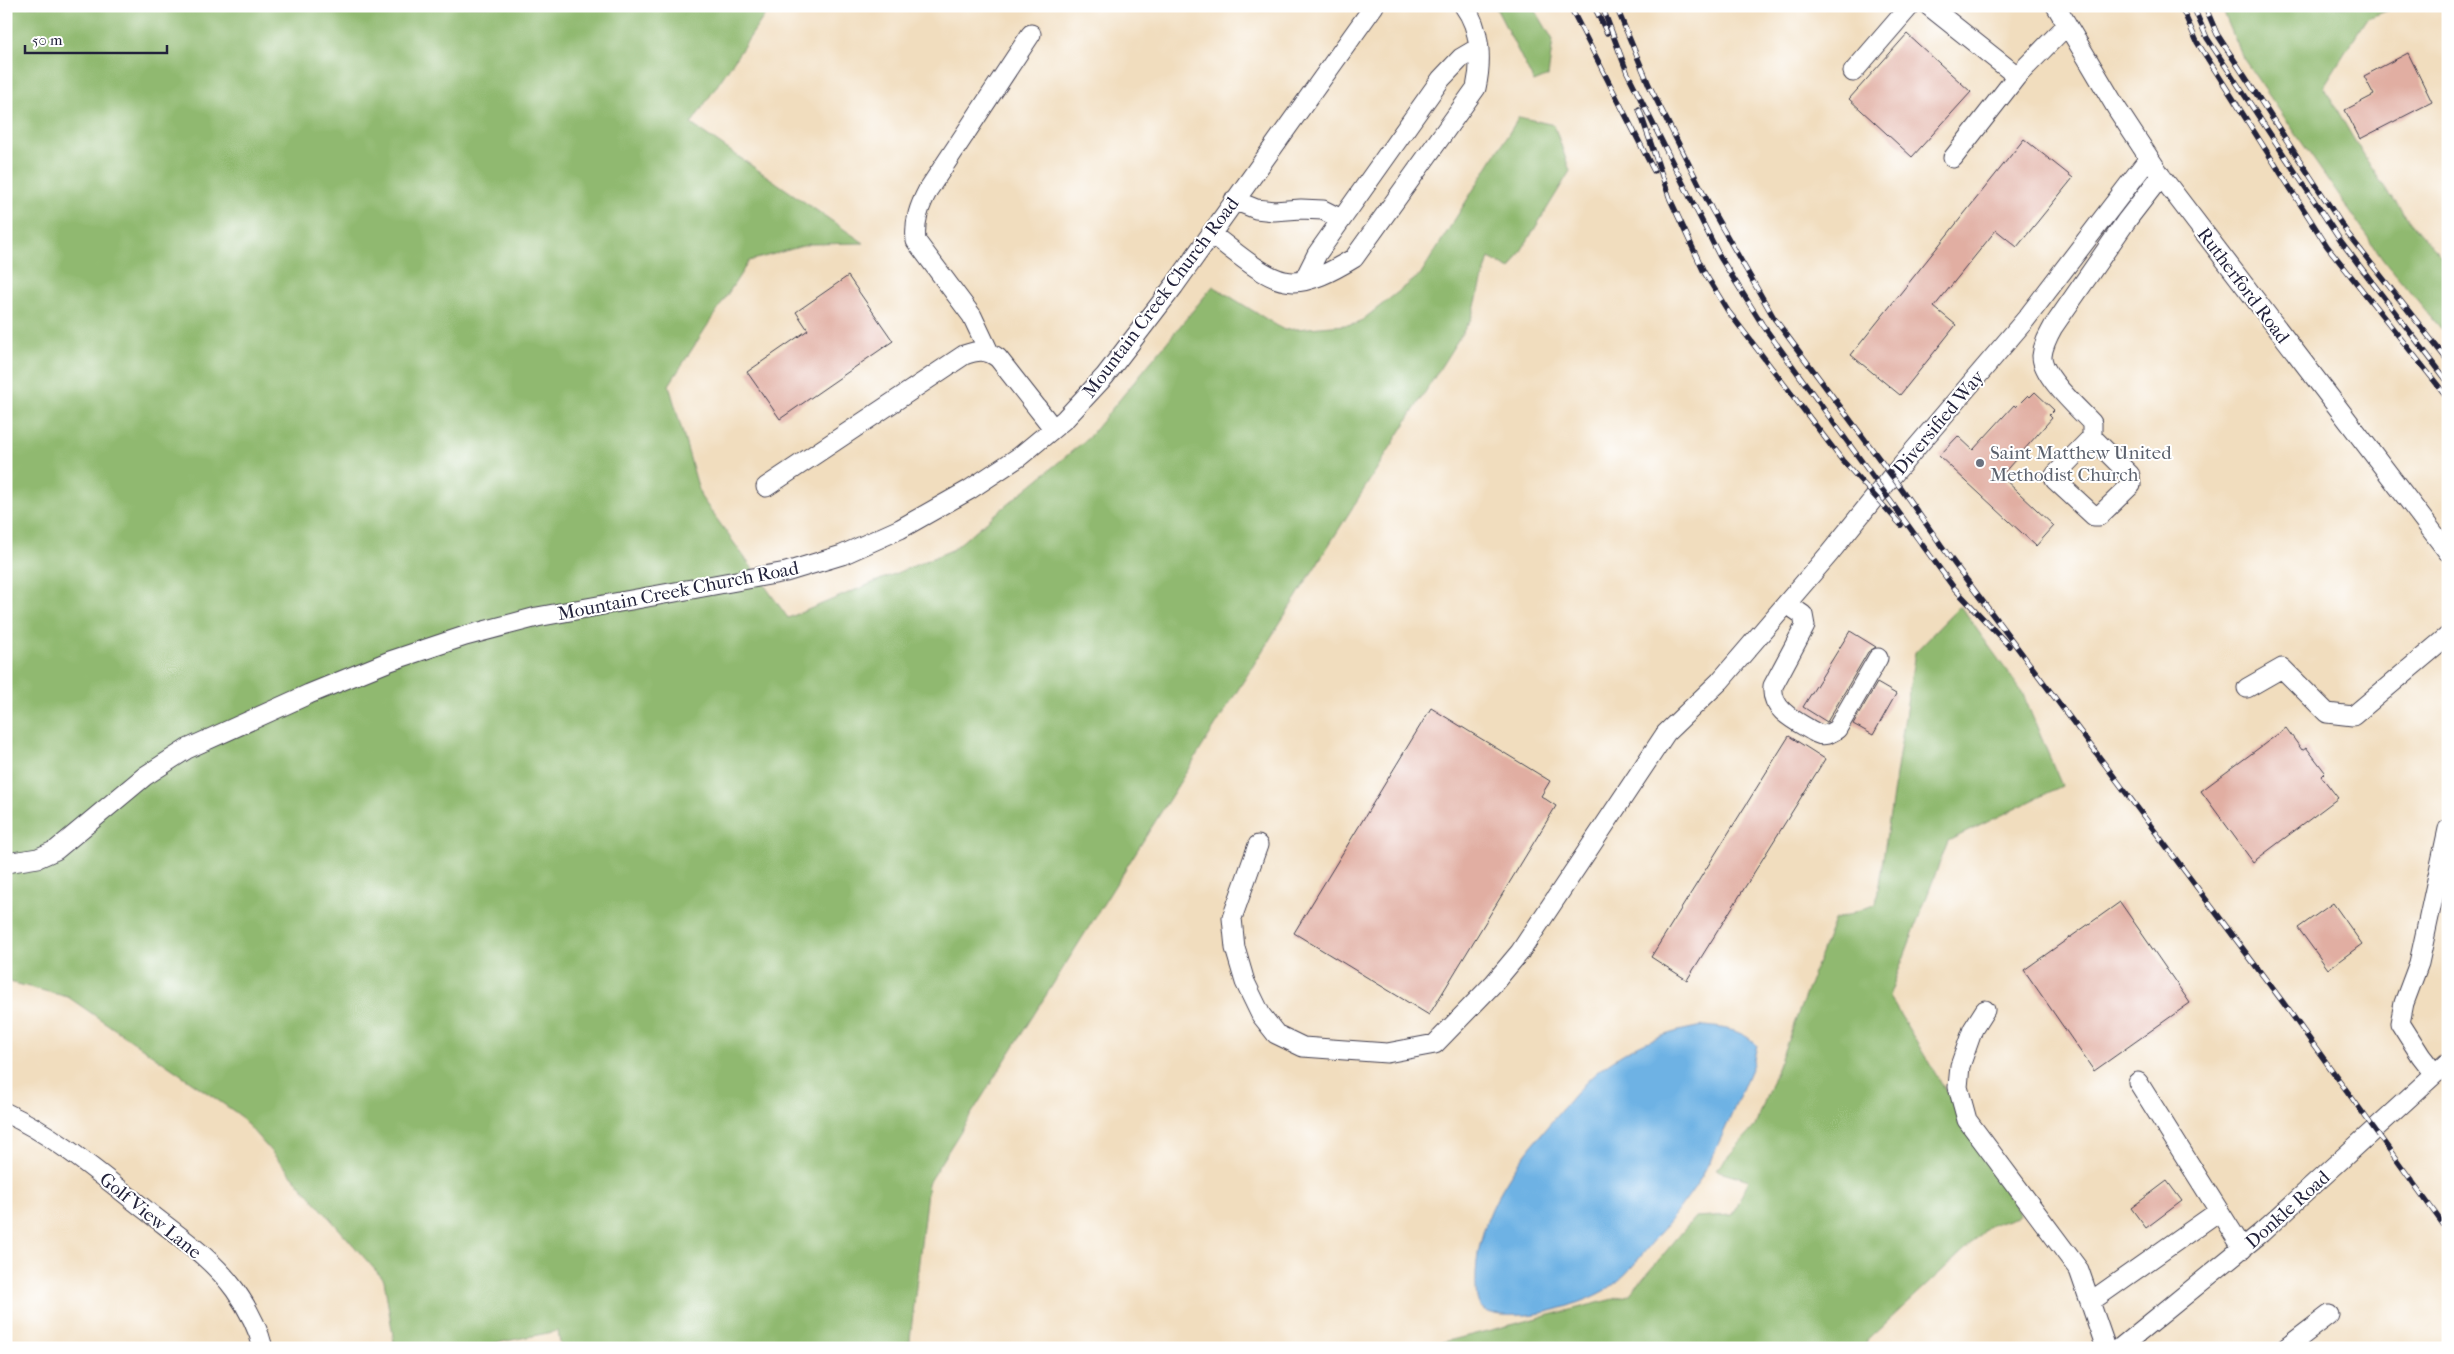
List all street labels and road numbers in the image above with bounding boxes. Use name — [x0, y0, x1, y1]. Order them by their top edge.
street label: Mountain Creek Church Road — [1078, 193, 1244, 402]
street label: Rutherford Road — [2193, 223, 2294, 348]
street label: Diversified Way — [1889, 365, 1989, 479]
street label: Mountain Creek Church Road — [556, 557, 801, 625]
street label: Donkle Road — [2241, 1166, 2335, 1253]
street label: Golf View Lane — [95, 1168, 206, 1263]

